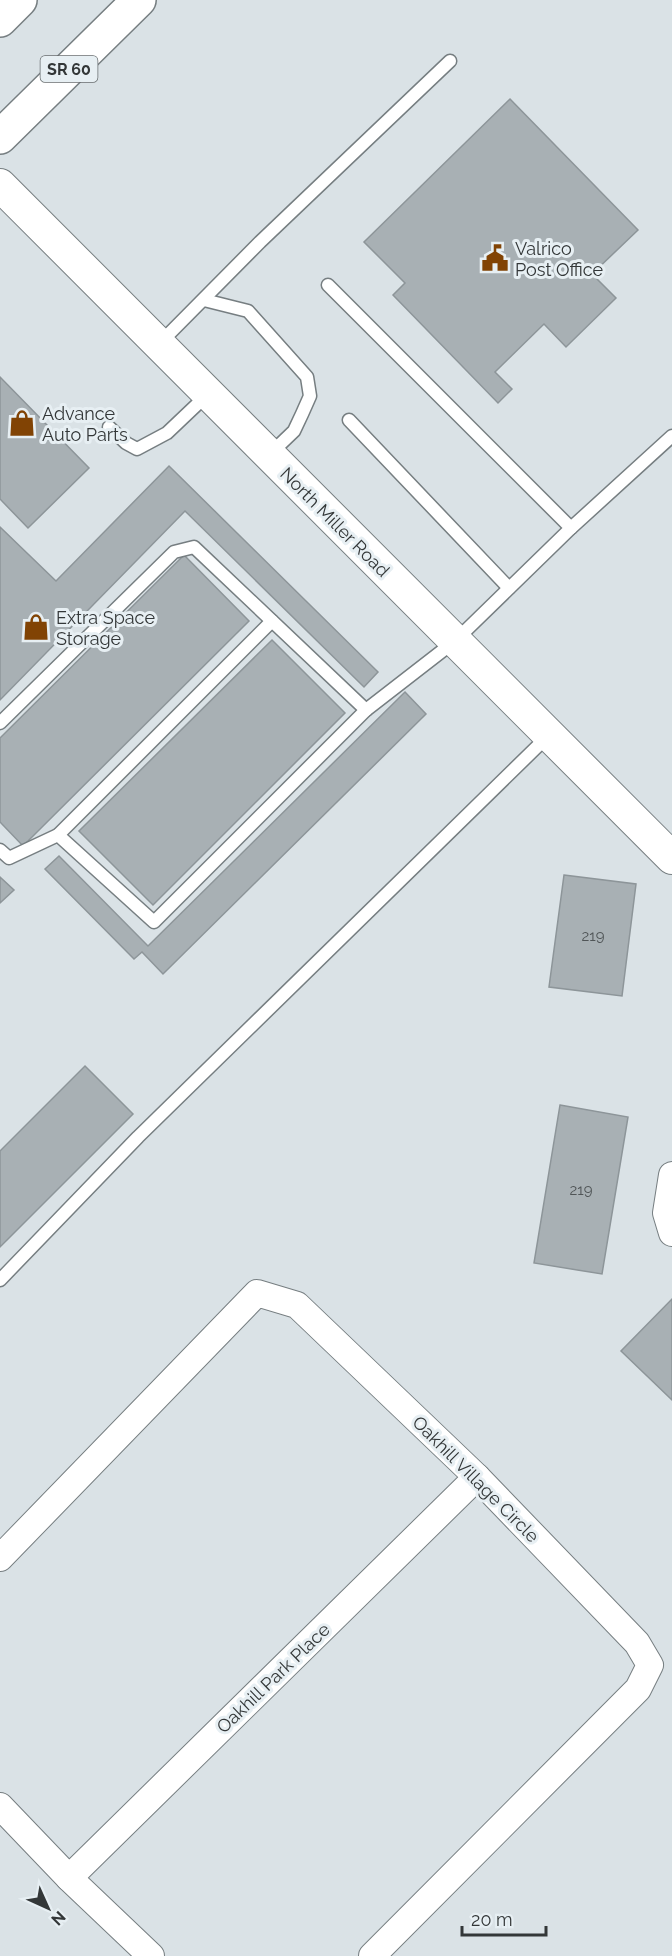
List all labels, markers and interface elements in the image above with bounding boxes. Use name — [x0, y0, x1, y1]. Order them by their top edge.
road number: SR 60 — [40, 56, 98, 82]
place label: Valrico Post Office — [515, 238, 604, 280]
public building icon: Valrico Post Office — [480, 243, 510, 273]
place label: Advance Auto Parts — [42, 403, 128, 445]
shop icon: Advance Auto Parts — [7, 408, 37, 438]
street label: North Miller Road — [276, 463, 394, 581]
place label: Extra Space Storage — [56, 607, 155, 649]
shop icon: Extra Space Storage — [21, 612, 51, 642]
house number: 219 — [581, 927, 605, 945]
house number: 219 — [569, 1181, 593, 1199]
street label: Oakhill Village Circle — [408, 1411, 544, 1547]
street label: Oakhill Park Place — [212, 1619, 334, 1737]
north arrow — [18, 1878, 78, 1938]
scale bar — [462, 1899, 546, 1937]
text: N — [47, 1907, 69, 1929]
text: 20 m — [471, 1909, 513, 1930]

